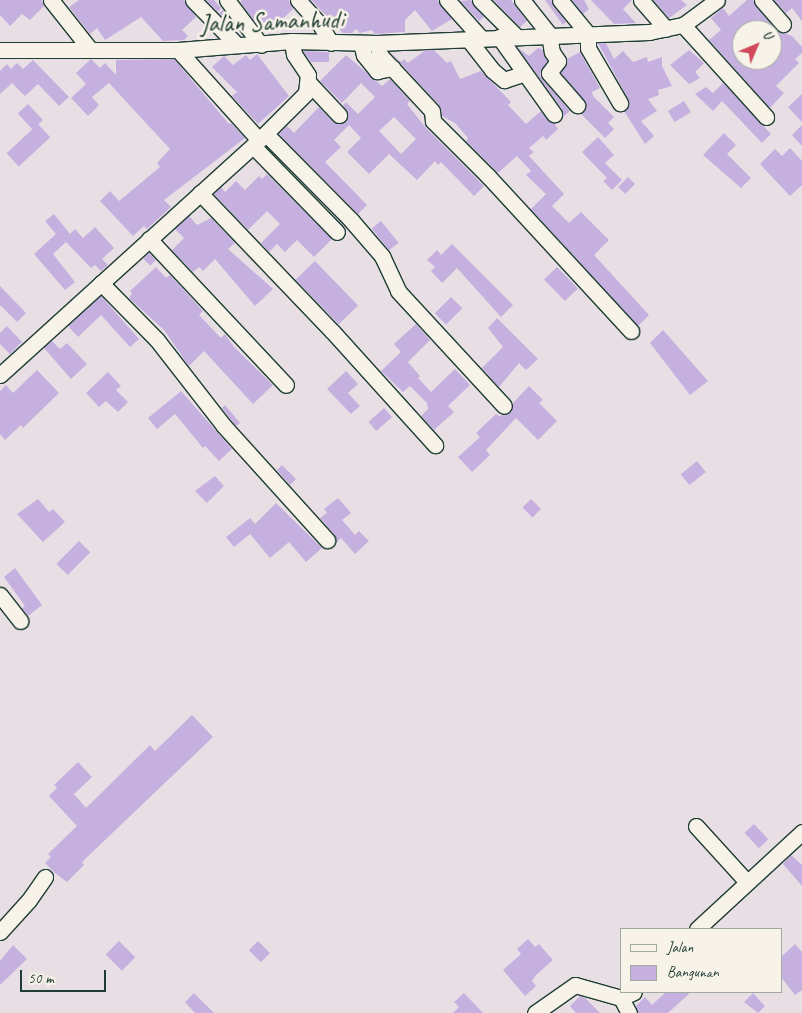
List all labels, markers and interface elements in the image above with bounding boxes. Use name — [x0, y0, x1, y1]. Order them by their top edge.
street label: Jalan Samanhudi — [200, 5, 344, 39]
north arrow — [732, 20, 782, 70]
text: U — [759, 26, 776, 43]
legend — [620, 928, 782, 993]
text: Jalan — [667, 938, 693, 957]
scale bar — [22, 960, 109, 992]
text: Bangunan — [667, 963, 719, 982]
text: 50 m — [28, 969, 54, 988]

